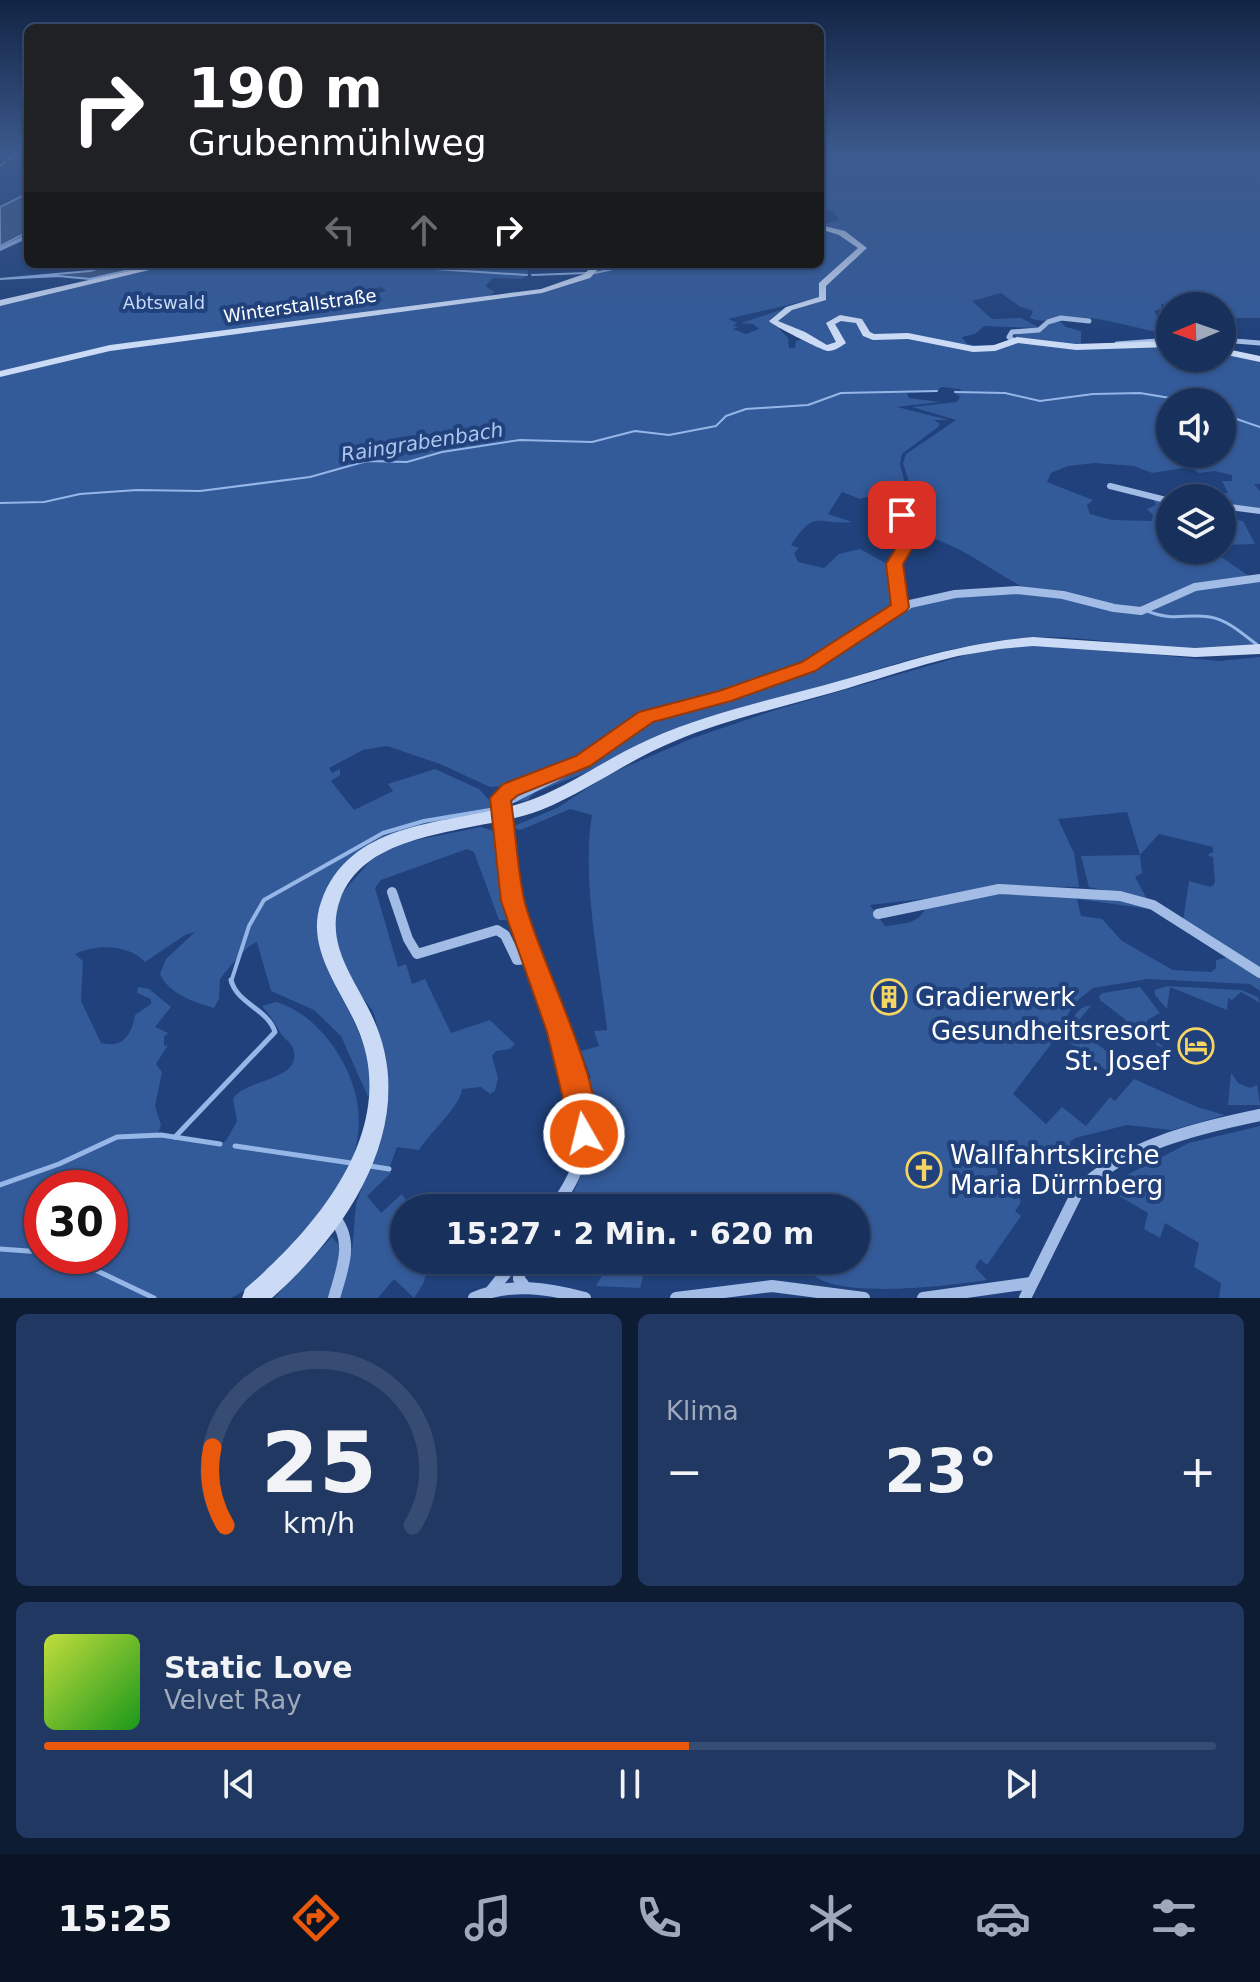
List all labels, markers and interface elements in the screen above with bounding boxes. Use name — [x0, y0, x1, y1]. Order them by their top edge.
text: 190 m — [188, 55, 383, 120]
icon: right — [56, 56, 160, 160]
text: Grubenmühlweg — [188, 122, 486, 163]
icon: left — [318, 208, 362, 252]
icon: ahead — [402, 208, 446, 252]
icon: right — [486, 208, 530, 252]
street label: Winterstallstraße — [222, 284, 378, 327]
park label: Abtswald — [123, 292, 205, 313]
north arrow — [1156, 292, 1236, 372]
map controls — [1156, 292, 1236, 564]
button: sound — [1156, 388, 1236, 468]
water label: Raingrabenbach — [339, 417, 505, 467]
pin — [868, 481, 936, 549]
button: layers — [1156, 484, 1236, 564]
icon: arrive — [880, 493, 924, 537]
building icon: Gradierwerk — [870, 978, 908, 1016]
place label: Gradierwerk — [915, 982, 1075, 1012]
place label: Gesundheitsresort St. Josef — [931, 1016, 1171, 1076]
hotel icon: Gesundheitsresort St. Josef — [1177, 1027, 1215, 1065]
position arrow — [542, 1092, 626, 1176]
place label: Wallfahrtskirche Maria Dürrnberg — [950, 1140, 1163, 1200]
church icon: Wallfahrtskirche Maria Dürrnberg — [905, 1151, 943, 1189]
speed limit sign: 30 — [24, 1170, 128, 1274]
text: 15:27 · 2 Min. · 620 m — [446, 1216, 814, 1251]
text: Klima — [666, 1396, 739, 1426]
text: 25 — [261, 1415, 377, 1512]
text: 23° — [884, 1436, 998, 1506]
text: − — [666, 1446, 703, 1497]
text: + — [1179, 1446, 1216, 1497]
text: km/h — [283, 1506, 355, 1540]
text: Static Love — [164, 1650, 353, 1685]
text: Velvet Ray — [164, 1685, 302, 1715]
icon: previous — [217, 1762, 261, 1806]
icon: pause — [608, 1762, 652, 1806]
icon: next — [999, 1762, 1043, 1806]
icon: directions — [288, 1890, 344, 1946]
icon: music — [460, 1890, 516, 1946]
icon: phone — [631, 1890, 687, 1946]
icon: climate — [803, 1890, 859, 1946]
icon: car — [975, 1890, 1031, 1946]
icon: filters — [1146, 1890, 1202, 1946]
text: 15:25 — [58, 1898, 172, 1939]

